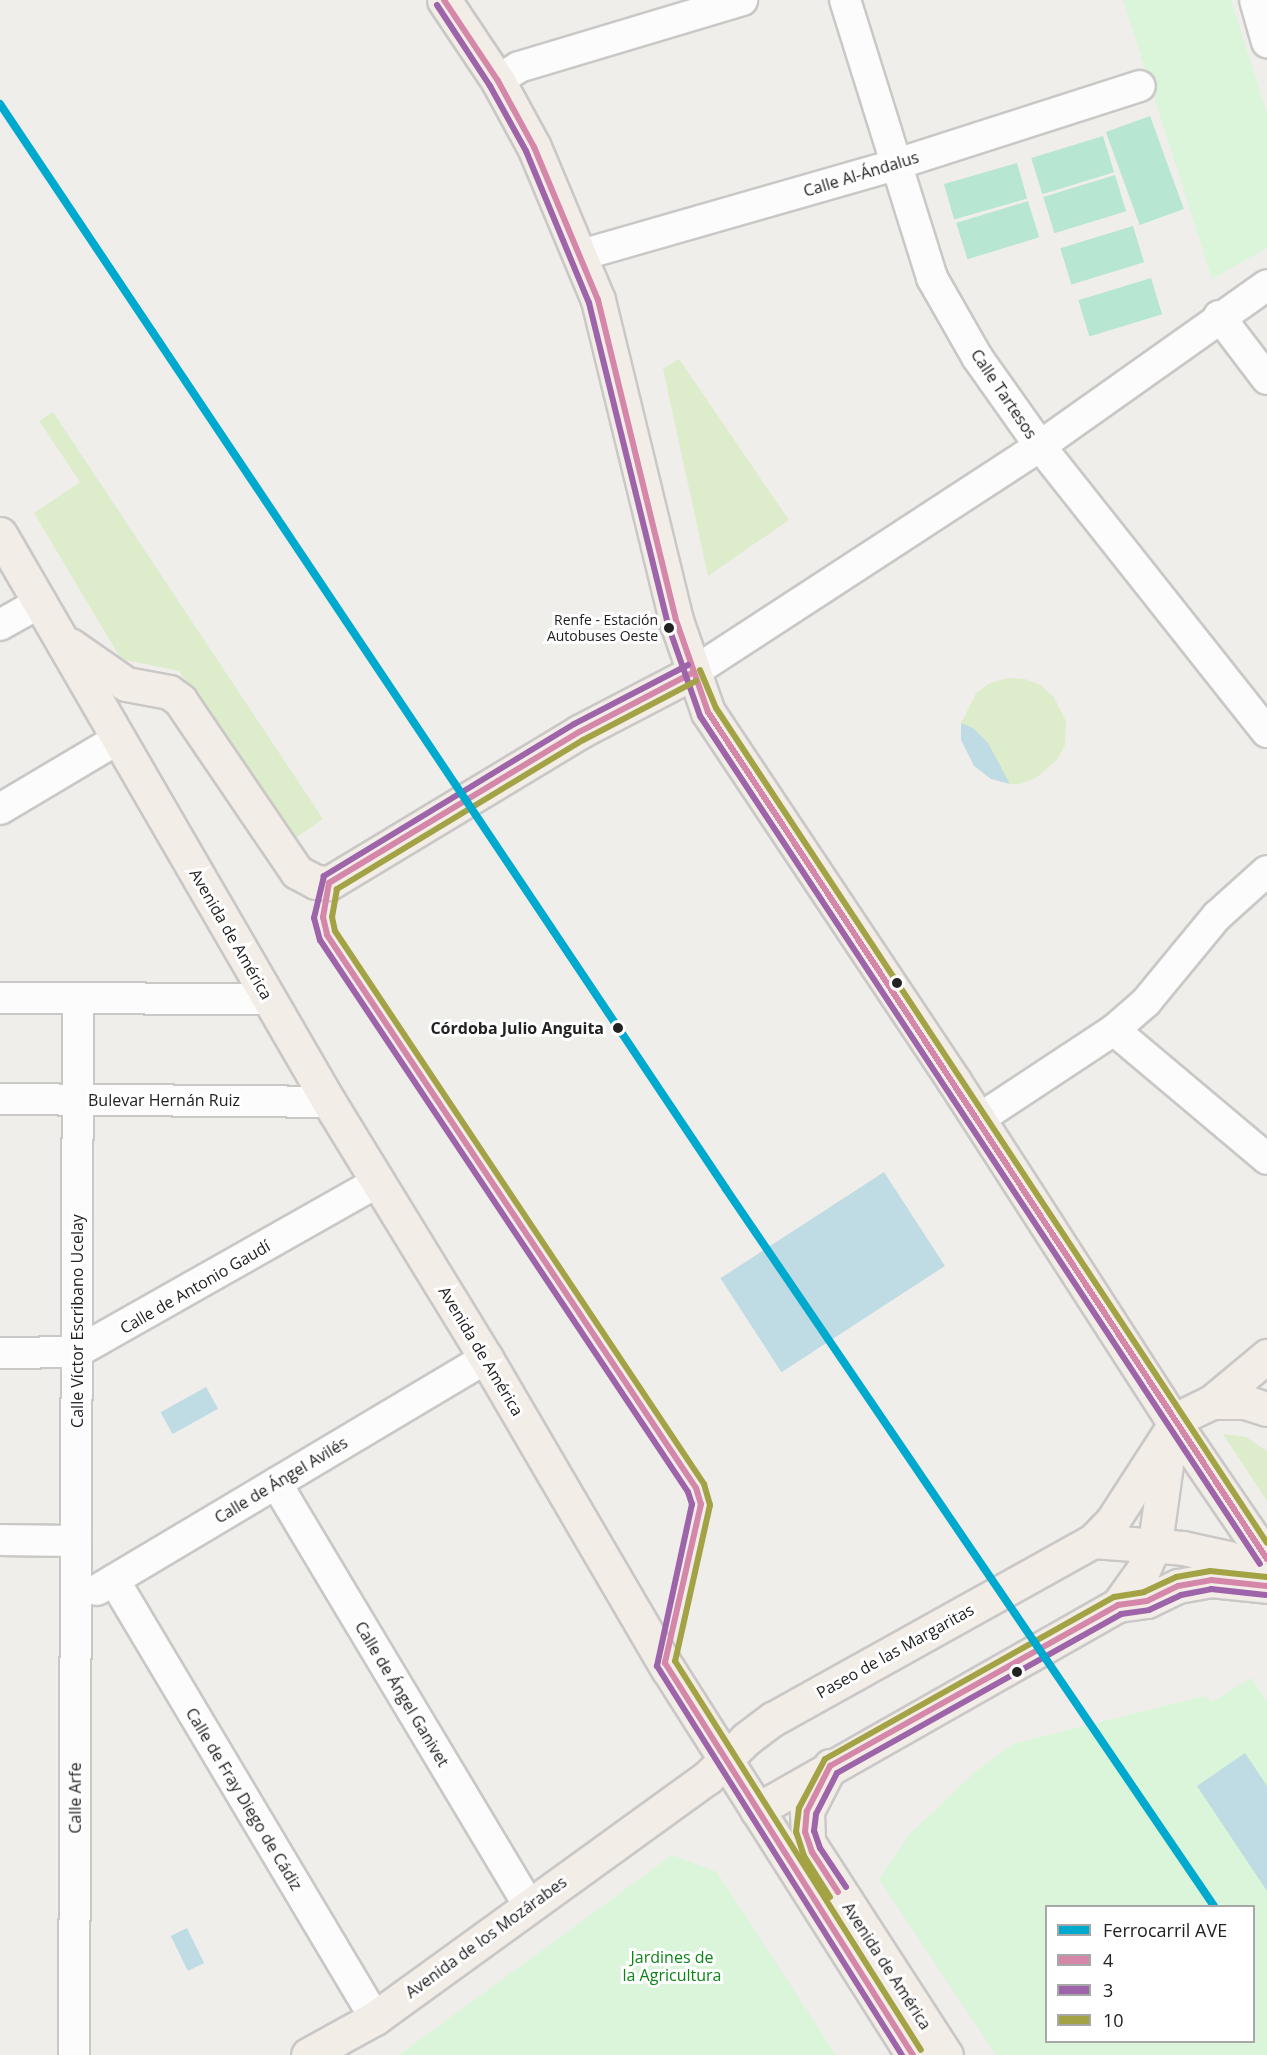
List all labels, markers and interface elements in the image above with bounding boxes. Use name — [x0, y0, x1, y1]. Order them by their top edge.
street label: Calle Al-Ándalus — [801, 147, 921, 201]
street label: Calle Tartesos — [967, 346, 1041, 442]
place label: Renfe - Estación Autobuses Oeste — [547, 612, 658, 644]
marker: Renfe - Estación Autobuses Oeste — [663, 622, 675, 634]
street label: Avenida de América — [186, 865, 276, 1003]
unlabelled marker — [891, 977, 903, 989]
place label: Córdoba Julio Anguita — [430, 1018, 604, 1038]
marker: Córdoba Julio Anguita — [609, 1019, 627, 1037]
street label: Bulevar Hernán Ruiz — [88, 1090, 240, 1110]
street label: Calle Víctor Escribano Ucelay — [67, 1214, 87, 1428]
street label: Calle de Antonio Gaudí — [117, 1236, 273, 1338]
street label: Avenida de América — [435, 1283, 527, 1419]
street label: Calle de Ángel Avilés — [211, 1433, 351, 1527]
street label: Paseo de las Margaritas — [813, 1600, 977, 1702]
street label: Calle de Ángel Ganivet — [351, 1618, 453, 1770]
unlabelled marker — [1011, 1666, 1023, 1678]
street label: Calle de Fray Diego de Cádiz — [182, 1704, 306, 1894]
street label: Calle Arfe — [65, 1762, 85, 1834]
street label: Avenida de los Mozárabes — [402, 1872, 570, 2002]
street label: Avenida de América — [839, 1899, 935, 2033]
legend — [1045, 1905, 1255, 2043]
text: Ferrocarril AVE — [1103, 1918, 1227, 1942]
park label: Jardines de la Agricultura — [623, 1947, 721, 1985]
text: 4 — [1103, 1948, 1113, 1972]
text: 3 — [1103, 1978, 1113, 2002]
text: 10 — [1103, 2008, 1124, 2032]

